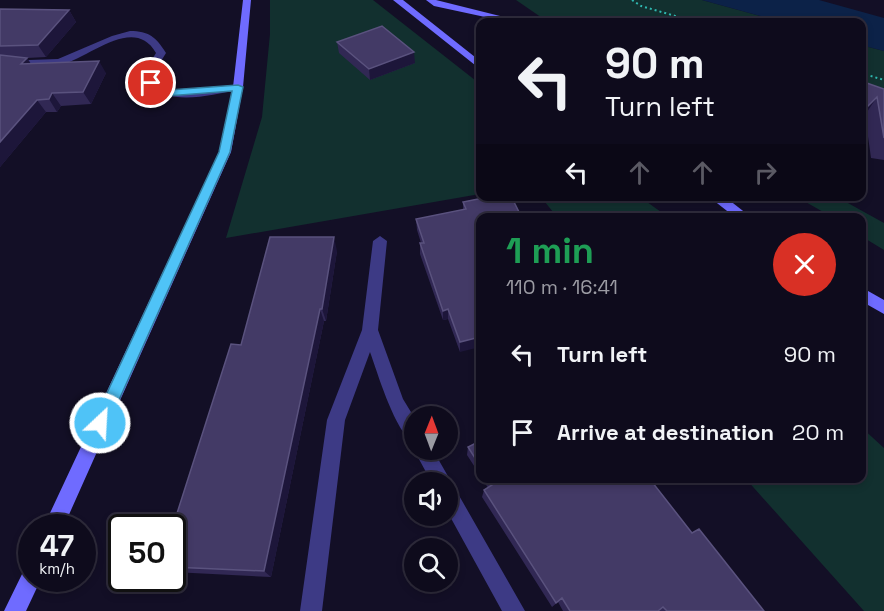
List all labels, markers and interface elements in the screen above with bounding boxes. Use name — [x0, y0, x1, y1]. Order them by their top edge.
text: 90 m — [605, 37, 705, 90]
icon: left — [506, 42, 584, 120]
pin — [125, 57, 176, 108]
icon: arrive — [134, 66, 167, 99]
text: Turn left — [605, 89, 715, 124]
icon: left — [560, 156, 593, 189]
icon: ahead — [623, 156, 656, 189]
icon: ahead — [686, 156, 719, 189]
icon: right — [749, 156, 782, 189]
text: 1 min — [506, 228, 594, 274]
button: close — [773, 233, 836, 296]
text: 110 m · 16:41 — [506, 274, 618, 300]
icon: left — [506, 338, 539, 371]
text: Turn left — [557, 340, 647, 368]
text: 90 m — [784, 340, 836, 368]
position arrow — [68, 391, 132, 455]
north arrow — [404, 406, 458, 460]
map controls — [404, 406, 458, 592]
icon: arrive — [506, 416, 539, 449]
text: Arrive at destination — [557, 418, 774, 446]
text: 20 m — [792, 418, 844, 446]
button: sound — [404, 472, 458, 526]
speed limit sign: 50 — [108, 514, 186, 592]
text: 47 — [40, 526, 74, 565]
button: search — [404, 538, 458, 592]
text: km/h — [39, 559, 75, 578]

